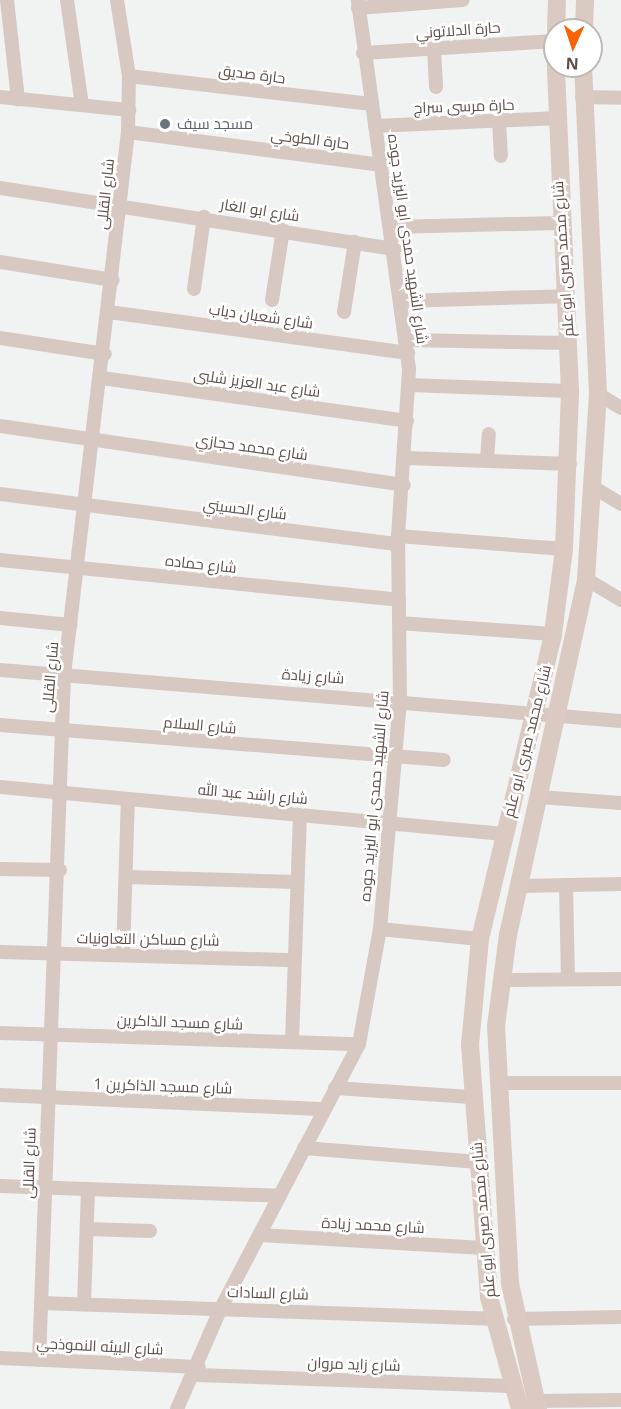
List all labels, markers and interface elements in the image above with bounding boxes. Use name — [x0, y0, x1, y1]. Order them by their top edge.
street label: حارة الدلاتوني — [415, 18, 501, 42]
north arrow — [543, 18, 603, 78]
text: N — [565, 53, 579, 75]
street label: حارة صديق — [218, 61, 286, 87]
street label: حارة مرسى سراج — [413, 95, 515, 117]
place label: مسجد سيف — [177, 115, 253, 133]
marker: مسجد سيف — [158, 117, 172, 131]
street label: حارة الطوخي — [270, 125, 350, 153]
street label: شارع الشهيد حمدى ابو اليزيد جوده — [384, 133, 432, 345]
street label: شارع القللى — [92, 158, 118, 230]
street label: شارع محمد صبرى ابو علم — [549, 180, 577, 338]
street label: شارع ابو الغار — [219, 195, 301, 225]
street label: شارع شعبان دياب — [208, 300, 314, 332]
street label: شارع عبد العزيز شلبى — [193, 365, 321, 401]
street label: شارع محمد حجازي — [195, 430, 309, 464]
street label: شارع الحسيني — [202, 495, 288, 523]
street label: شارع حماده — [164, 551, 238, 577]
street label: شارع القللى — [38, 641, 62, 713]
street label: شارع محمد صبرى ابو علم — [499, 663, 555, 819]
street label: شارع زيادة — [281, 665, 345, 687]
street label: شارع الشهيد حمدى ابو اليزيد جوده — [356, 690, 392, 902]
street label: شارع السلام — [163, 713, 237, 737]
street label: شارع راشد عبد الله — [197, 780, 309, 808]
street label: شارع مساكن التعاونيات — [76, 929, 220, 949]
street label: شارع مسجد الذاكرين — [117, 1011, 243, 1033]
street label: شارع مسجد الذاكرين 1 — [93, 1075, 233, 1097]
street label: شارع القللى — [19, 1127, 39, 1199]
street label: شارع محمد صبرى ابو علم — [467, 1141, 499, 1299]
street label: شارع محمد زيادة — [321, 1213, 425, 1237]
street label: شارع السادات — [227, 1283, 309, 1303]
street label: شارع البيئه النموذجي — [36, 1334, 164, 1358]
street label: شارع زايد مروان — [307, 1353, 401, 1375]

